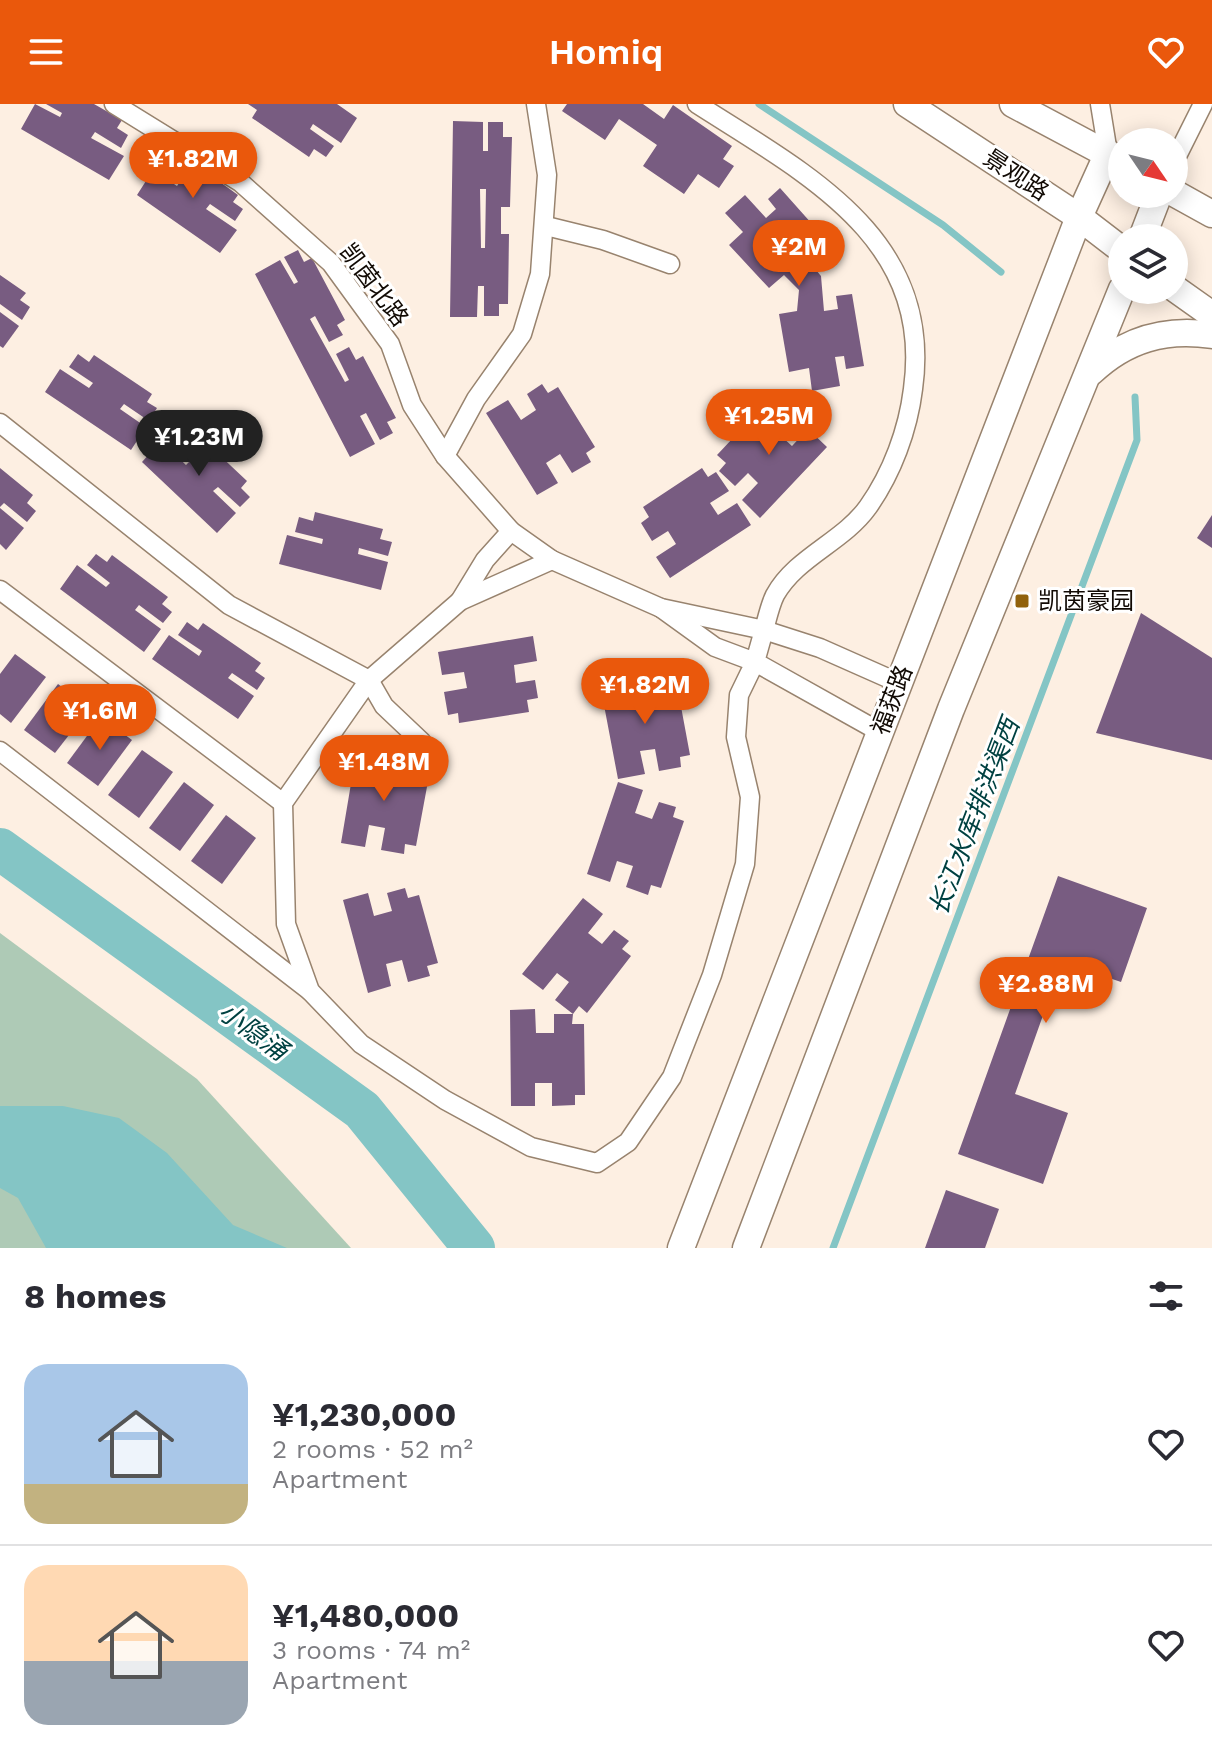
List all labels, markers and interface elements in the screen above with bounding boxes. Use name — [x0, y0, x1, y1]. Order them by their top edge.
icon: menu — [24, 30, 68, 74]
icon: heart — [1144, 30, 1188, 74]
text: Homiq — [549, 31, 663, 73]
north arrow — [1108, 128, 1188, 208]
map controls — [1108, 128, 1188, 304]
pin: ¥1.82M — [128, 132, 258, 200]
text: ¥1.82M — [147, 143, 239, 173]
street label: 景观路 — [978, 144, 1054, 206]
pin: ¥2M — [760, 220, 838, 288]
button: layers — [1108, 224, 1188, 304]
text: ¥2M — [771, 231, 827, 261]
street label: 凯茵北路 — [334, 238, 414, 332]
pin: ¥1.25M — [704, 389, 834, 457]
text: ¥1.25M — [724, 400, 814, 430]
pin: ¥1.23M — [134, 410, 264, 478]
text: ¥1.23M — [154, 421, 244, 451]
place label: 凯茵豪园 — [1038, 587, 1134, 615]
marker: 凯茵豪园 — [1013, 592, 1031, 610]
pin: ¥1.82M — [580, 658, 710, 726]
street label: 福获路 — [866, 661, 918, 739]
text: ¥1.82M — [599, 669, 691, 699]
pin: ¥1.6M — [44, 684, 156, 752]
text: ¥1.6M — [62, 695, 138, 725]
water label: 长江水库排洪渠西 — [923, 711, 1027, 919]
pin: ¥1.48M — [319, 735, 449, 803]
text: ¥1.48M — [338, 746, 430, 776]
pin: ¥2.88M — [981, 957, 1111, 1025]
text: ¥2.88M — [998, 968, 1094, 998]
water label: 小隐涌 — [213, 996, 296, 1068]
icon: filters — [1144, 1274, 1188, 1318]
text: 8 homes — [24, 1276, 166, 1316]
text: ¥1,230,000 — [272, 1394, 456, 1434]
icon: home — [88, 1396, 184, 1492]
icon: heart — [1144, 1422, 1188, 1466]
text: 2 rooms · 52 m² — [272, 1434, 473, 1464]
text: Apartment — [272, 1464, 408, 1494]
text: ¥1,480,000 — [272, 1595, 459, 1635]
icon: home — [88, 1597, 184, 1693]
icon: heart — [1144, 1623, 1188, 1667]
text: 3 rooms · 74 m² — [272, 1635, 470, 1665]
text: Apartment — [272, 1665, 408, 1695]

